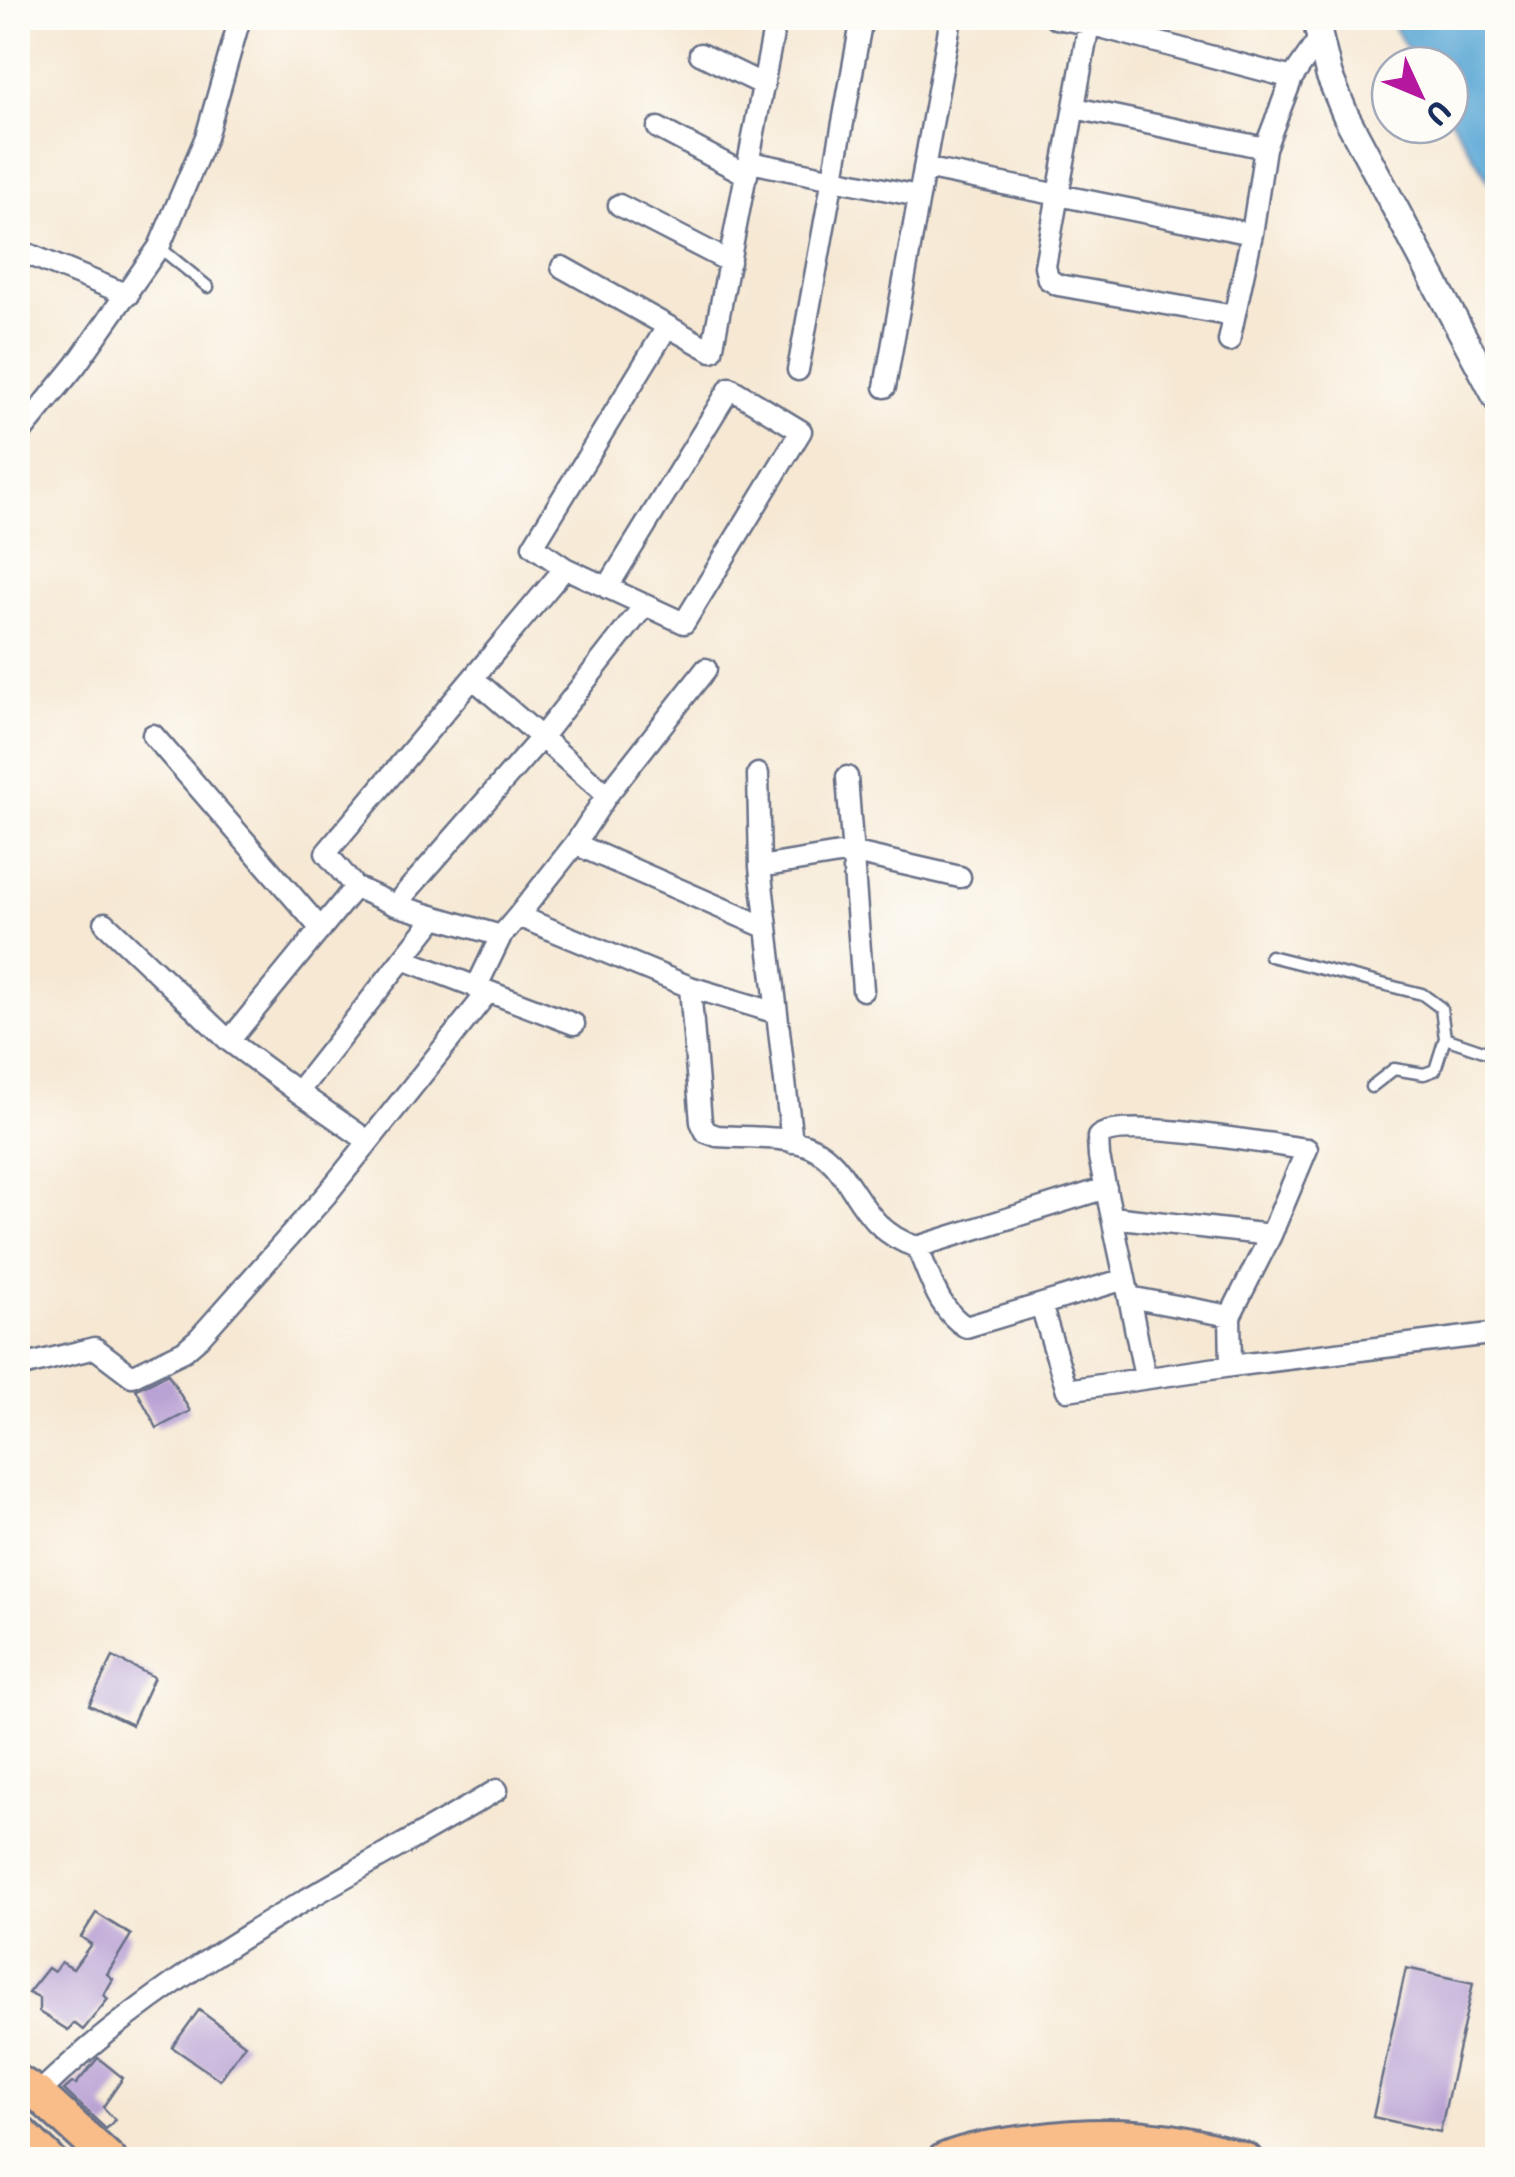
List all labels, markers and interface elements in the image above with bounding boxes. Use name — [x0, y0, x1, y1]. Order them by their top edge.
north arrow — [1370, 45, 1470, 145]
text: U — [1416, 91, 1462, 136]

